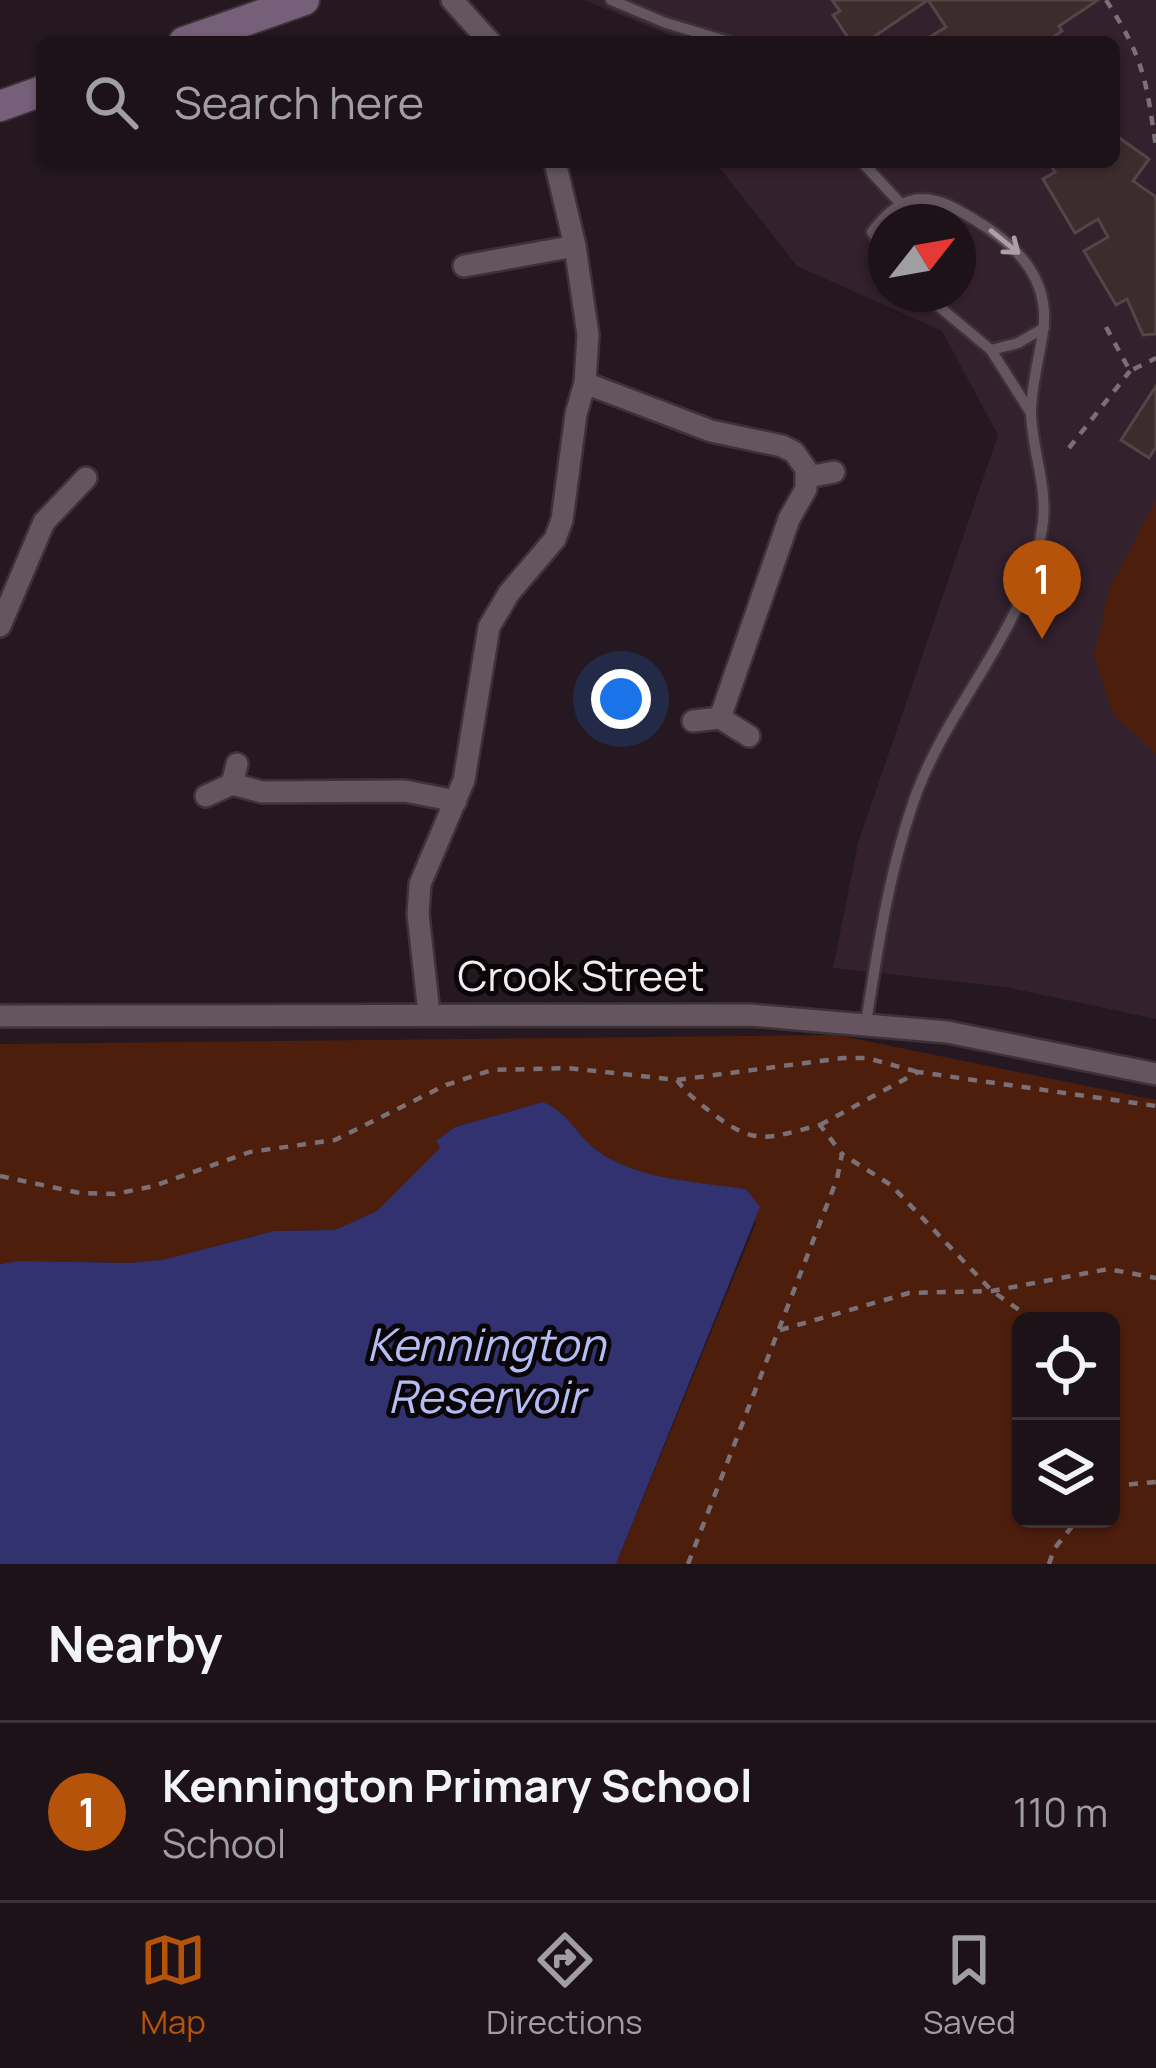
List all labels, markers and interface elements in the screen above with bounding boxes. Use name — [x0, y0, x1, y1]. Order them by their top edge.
search box — [36, 36, 1120, 168]
icon: search — [78, 69, 144, 135]
text: Search here — [174, 71, 424, 133]
north arrow — [868, 204, 976, 312]
one-way arrow — [988, 228, 1020, 255]
pin: 1 — [1003, 540, 1081, 639]
your location — [591, 669, 651, 729]
street label: Crook Street — [457, 946, 705, 1004]
map controls — [1012, 1312, 1120, 1528]
button: locate — [1012, 1312, 1120, 1420]
water label: Kennington Reservoir — [367, 1313, 606, 1427]
button: layers — [1012, 1420, 1120, 1528]
text: Nearby — [48, 1608, 223, 1677]
text: Kennington Primary School — [162, 1754, 753, 1816]
text: 1 — [78, 1785, 96, 1839]
text: 110 m — [1013, 1785, 1108, 1839]
text: School — [162, 1816, 286, 1870]
tab: Map — [140, 1927, 206, 2044]
tab: Directions — [486, 1927, 643, 2044]
tab: Saved — [923, 1927, 1016, 2044]

